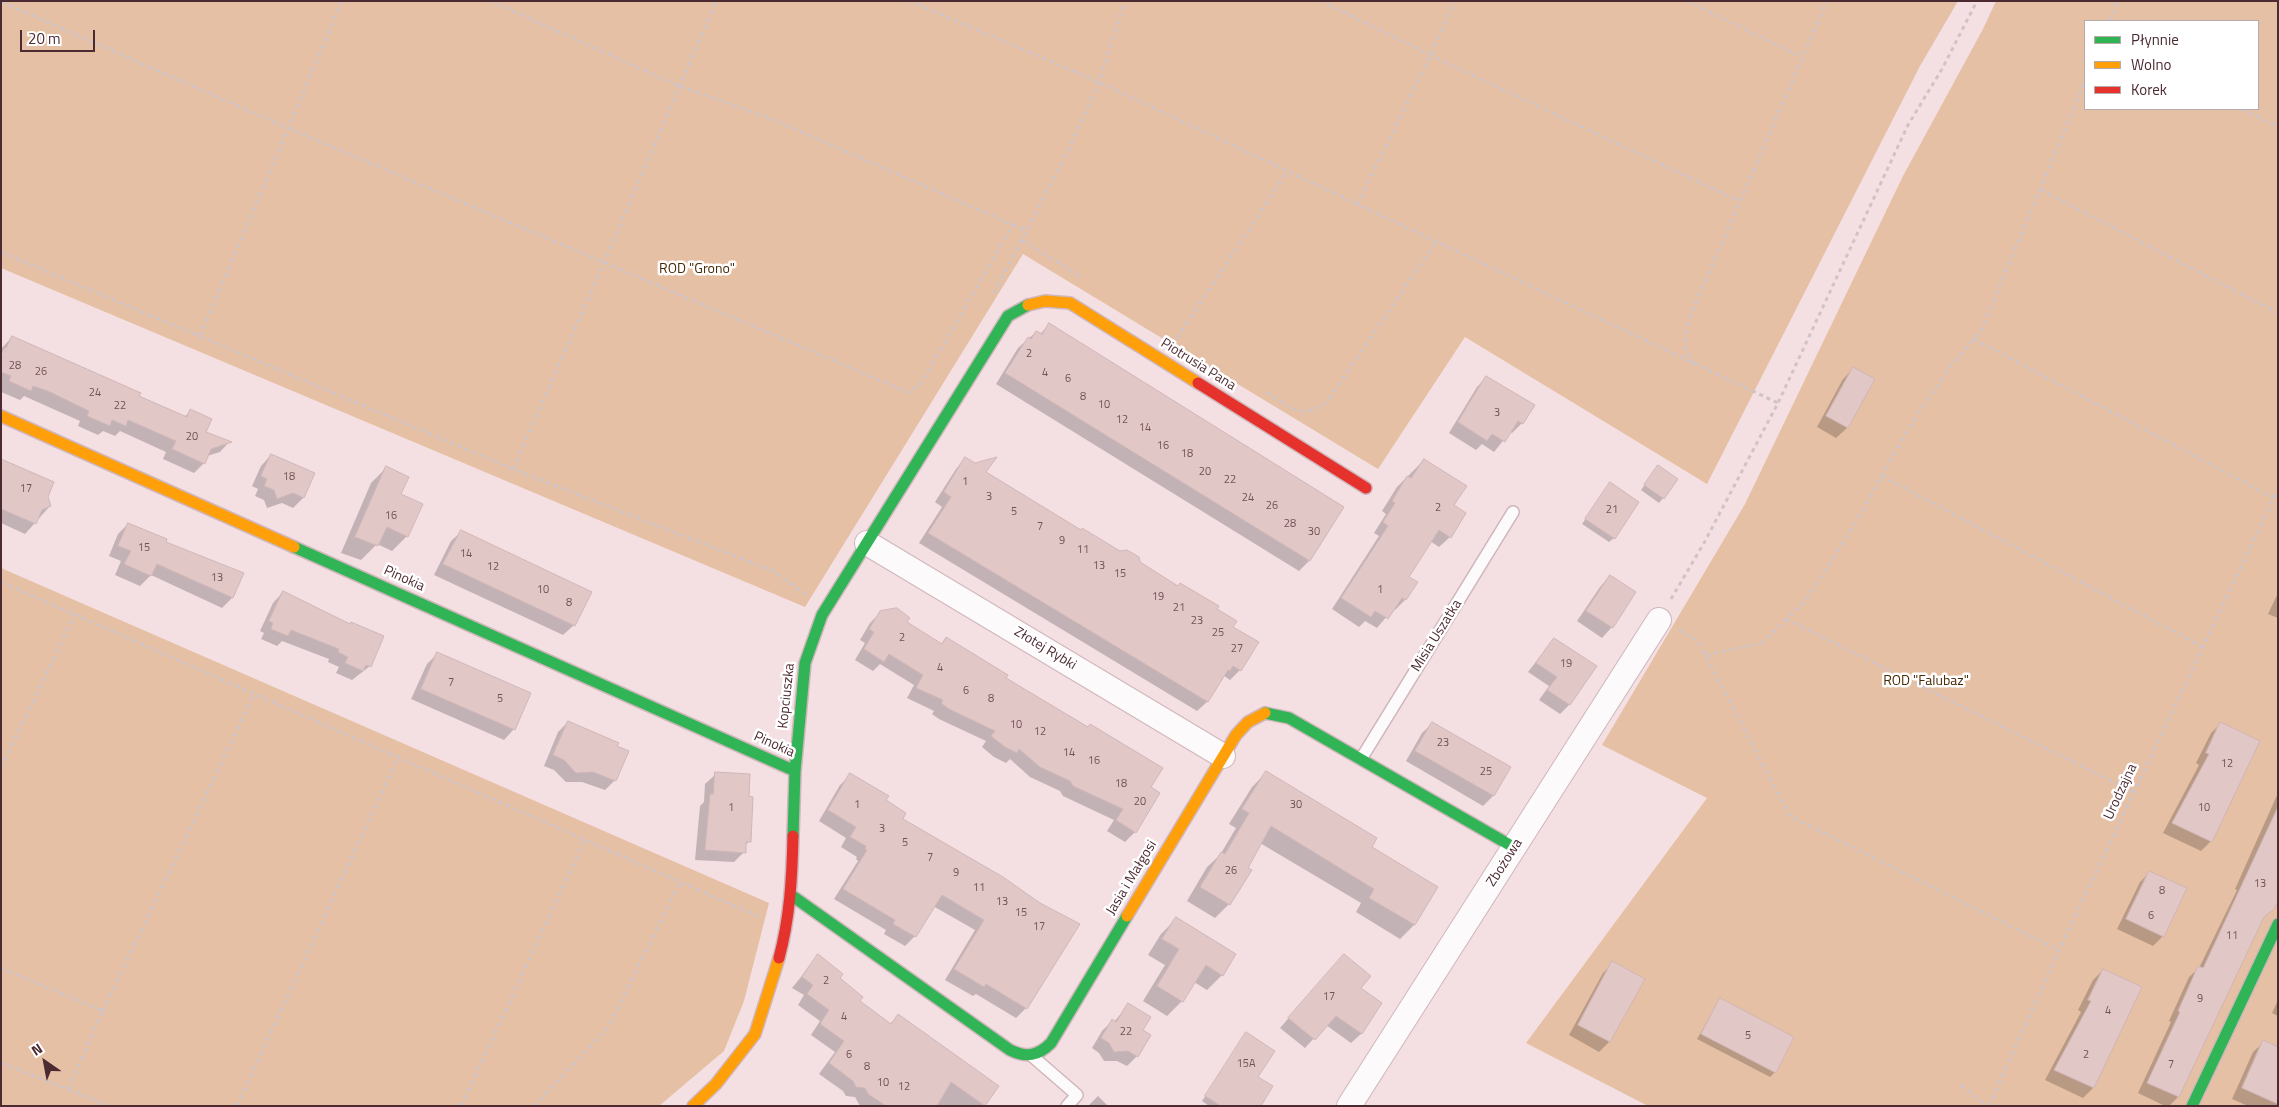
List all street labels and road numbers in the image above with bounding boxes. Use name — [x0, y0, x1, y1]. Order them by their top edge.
street label: Piotrusia Pana — [1157, 335, 1239, 395]
street label: Pinokia — [381, 563, 427, 595]
street label: Misia Uszatka — [1408, 597, 1466, 675]
street label: Złotej Rybki — [1011, 624, 1079, 674]
street label: Kopciuszka — [775, 662, 799, 730]
street label: Pinokia — [751, 729, 797, 761]
street label: Urodzajna — [2101, 761, 2141, 823]
street label: Zbożowa — [1483, 836, 1527, 890]
street label: Jasia i Małgosi — [1103, 838, 1161, 918]

